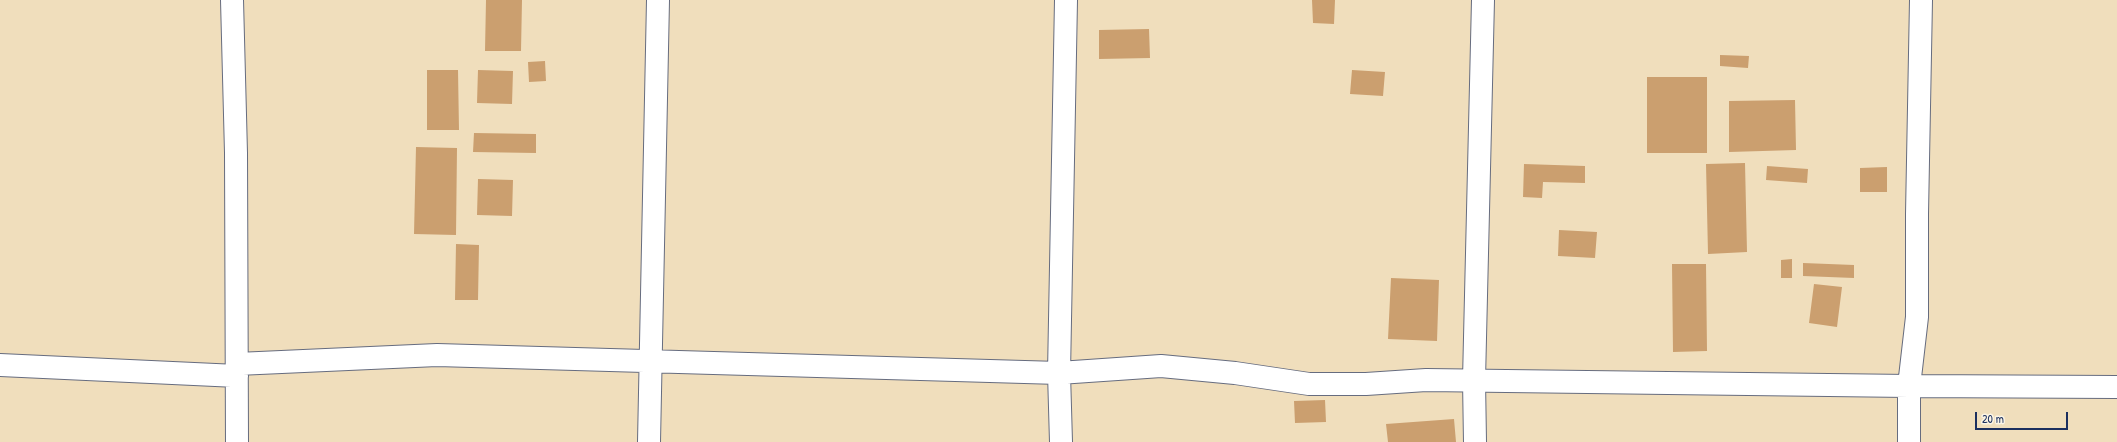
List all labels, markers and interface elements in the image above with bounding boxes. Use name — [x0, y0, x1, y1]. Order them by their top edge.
scale bar — [1977, 404, 2070, 430]
text: 20 m — [1982, 410, 2004, 427]

